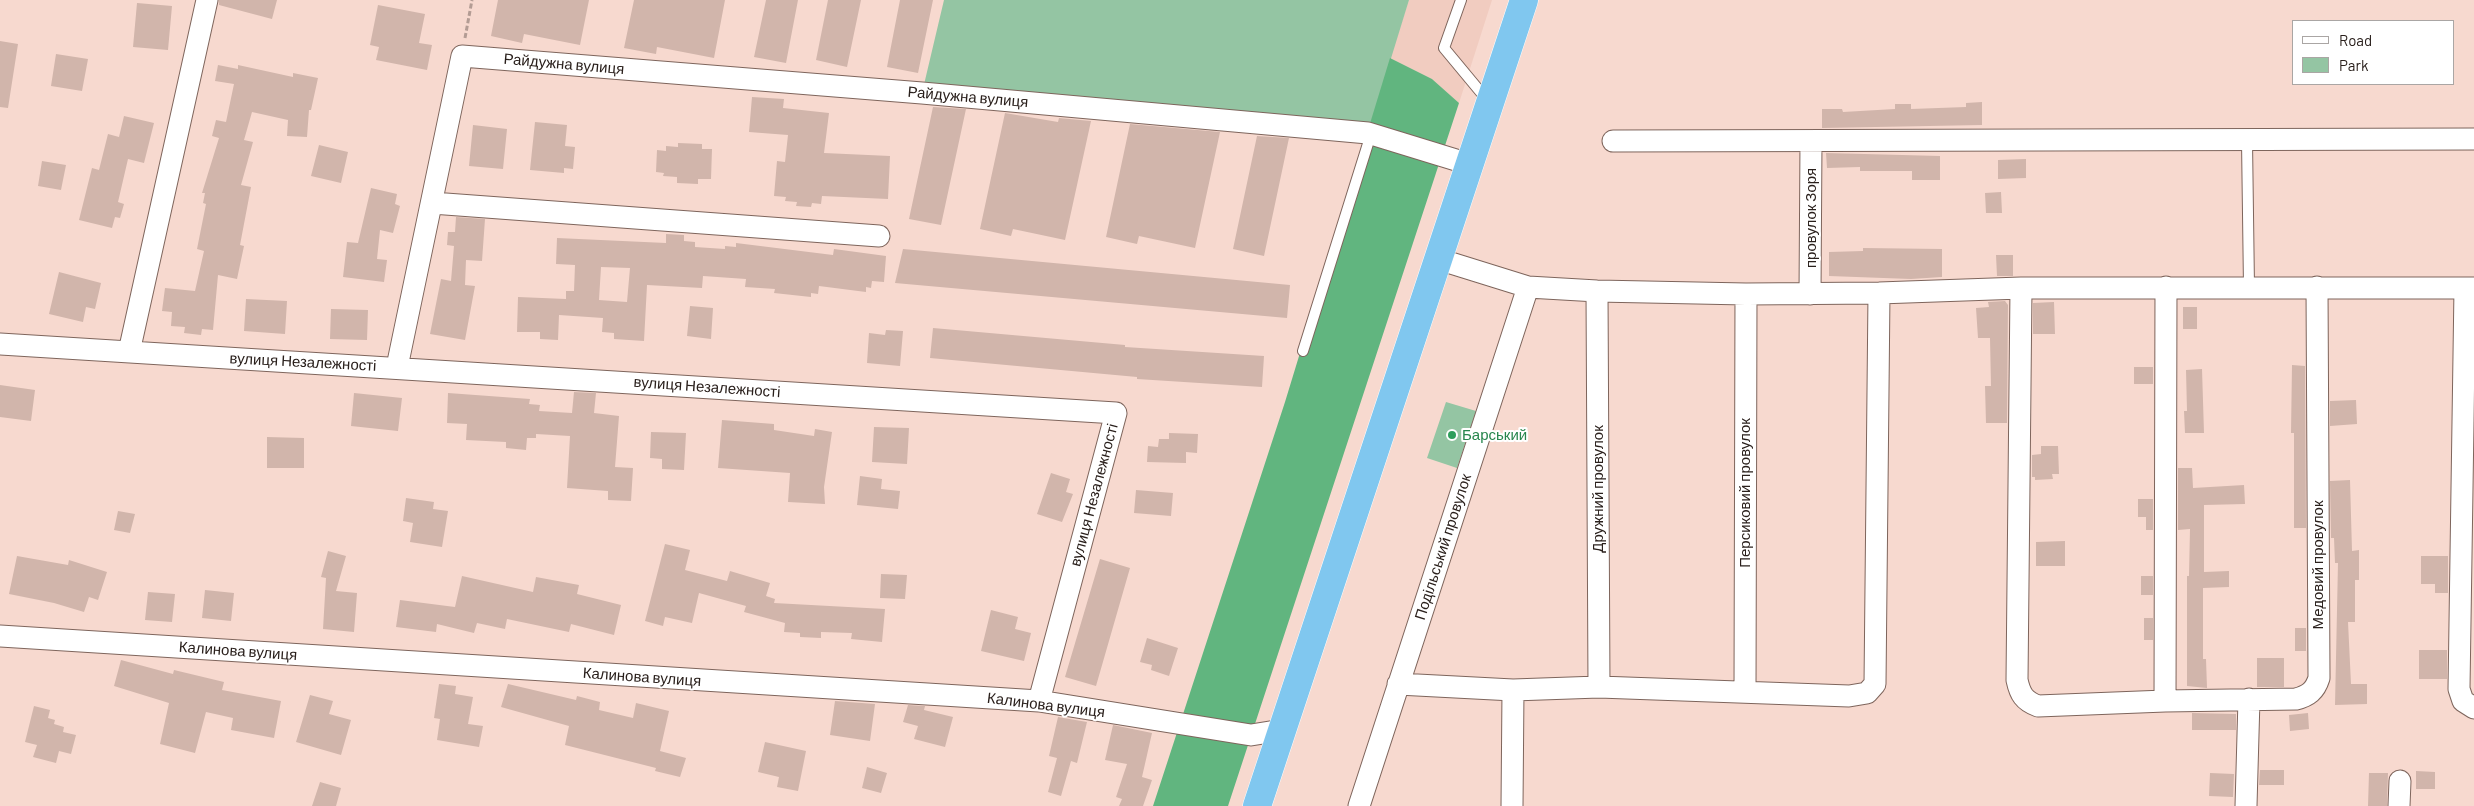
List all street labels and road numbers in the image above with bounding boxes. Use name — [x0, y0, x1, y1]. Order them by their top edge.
street label: Райдужна вулиця — [503, 50, 625, 78]
street label: Райдужна вулиця — [907, 83, 1029, 111]
street label: провулок Зоря — [1802, 168, 1820, 268]
street label: вулиця Незалежності — [229, 349, 377, 375]
street label: вулиця Незалежності — [633, 373, 781, 401]
street label: Персиковий провулок — [1736, 418, 1754, 568]
street label: вулиця Незалежності — [1066, 422, 1122, 568]
street label: Дружний провулок — [1589, 425, 1607, 553]
street label: Подільський провулок — [1411, 472, 1475, 622]
street label: Медовий провулок — [2309, 501, 2327, 629]
street label: Калинова вулиця — [178, 638, 298, 664]
street label: Калинова вулиця — [582, 664, 702, 690]
street label: Калинова вулиця — [986, 689, 1106, 721]

